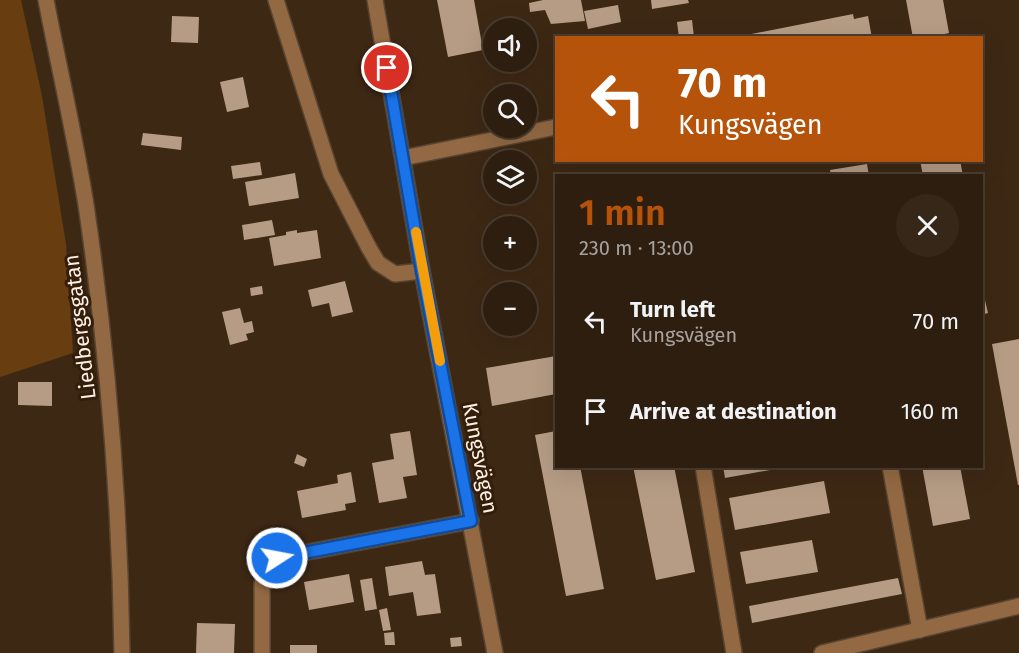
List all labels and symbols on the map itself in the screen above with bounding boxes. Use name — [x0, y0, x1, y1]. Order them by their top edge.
pin — [361, 42, 412, 93]
street label: Liedbergsgatan — [58, 253, 102, 401]
street label: Kungsvägen — [457, 400, 503, 516]
position arrow — [245, 526, 309, 590]

